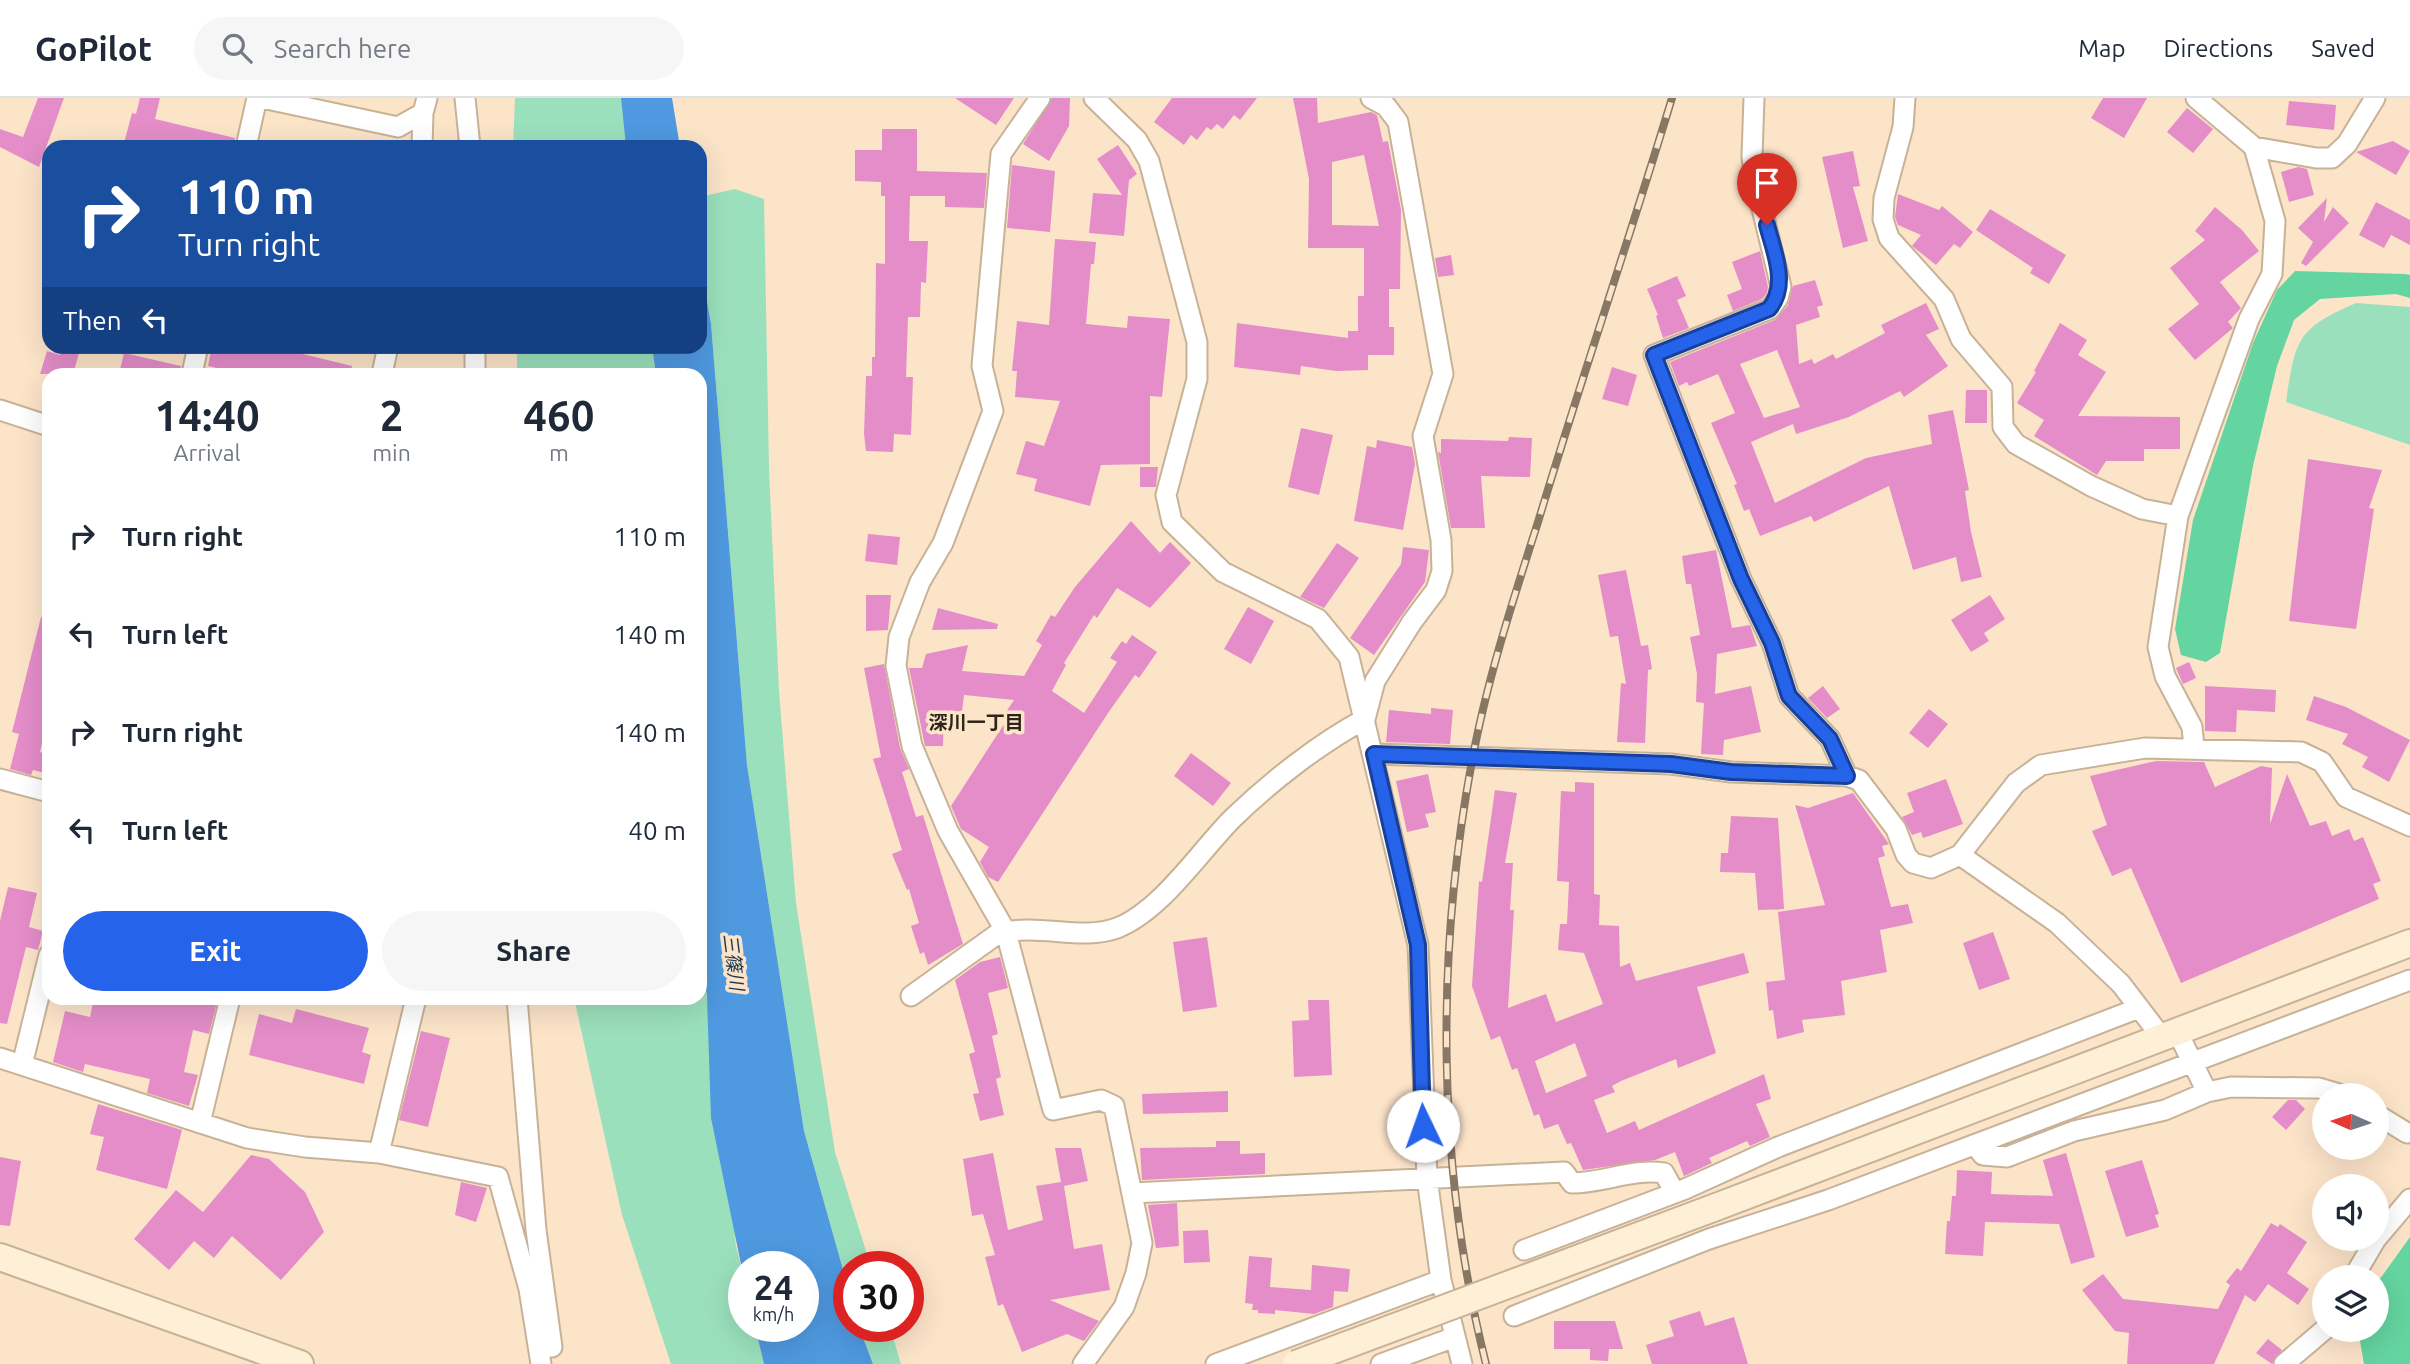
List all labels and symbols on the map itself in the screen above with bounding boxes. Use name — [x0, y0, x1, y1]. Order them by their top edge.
pin — [1737, 153, 1797, 225]
district label: 深川一丁目 — [928, 711, 1024, 733]
water label: 三篠川 — [720, 932, 749, 994]
north arrow — [2312, 1083, 2389, 1160]
position arrow — [1386, 1089, 1460, 1163]
speed limit sign: 30 — [833, 1251, 924, 1342]

